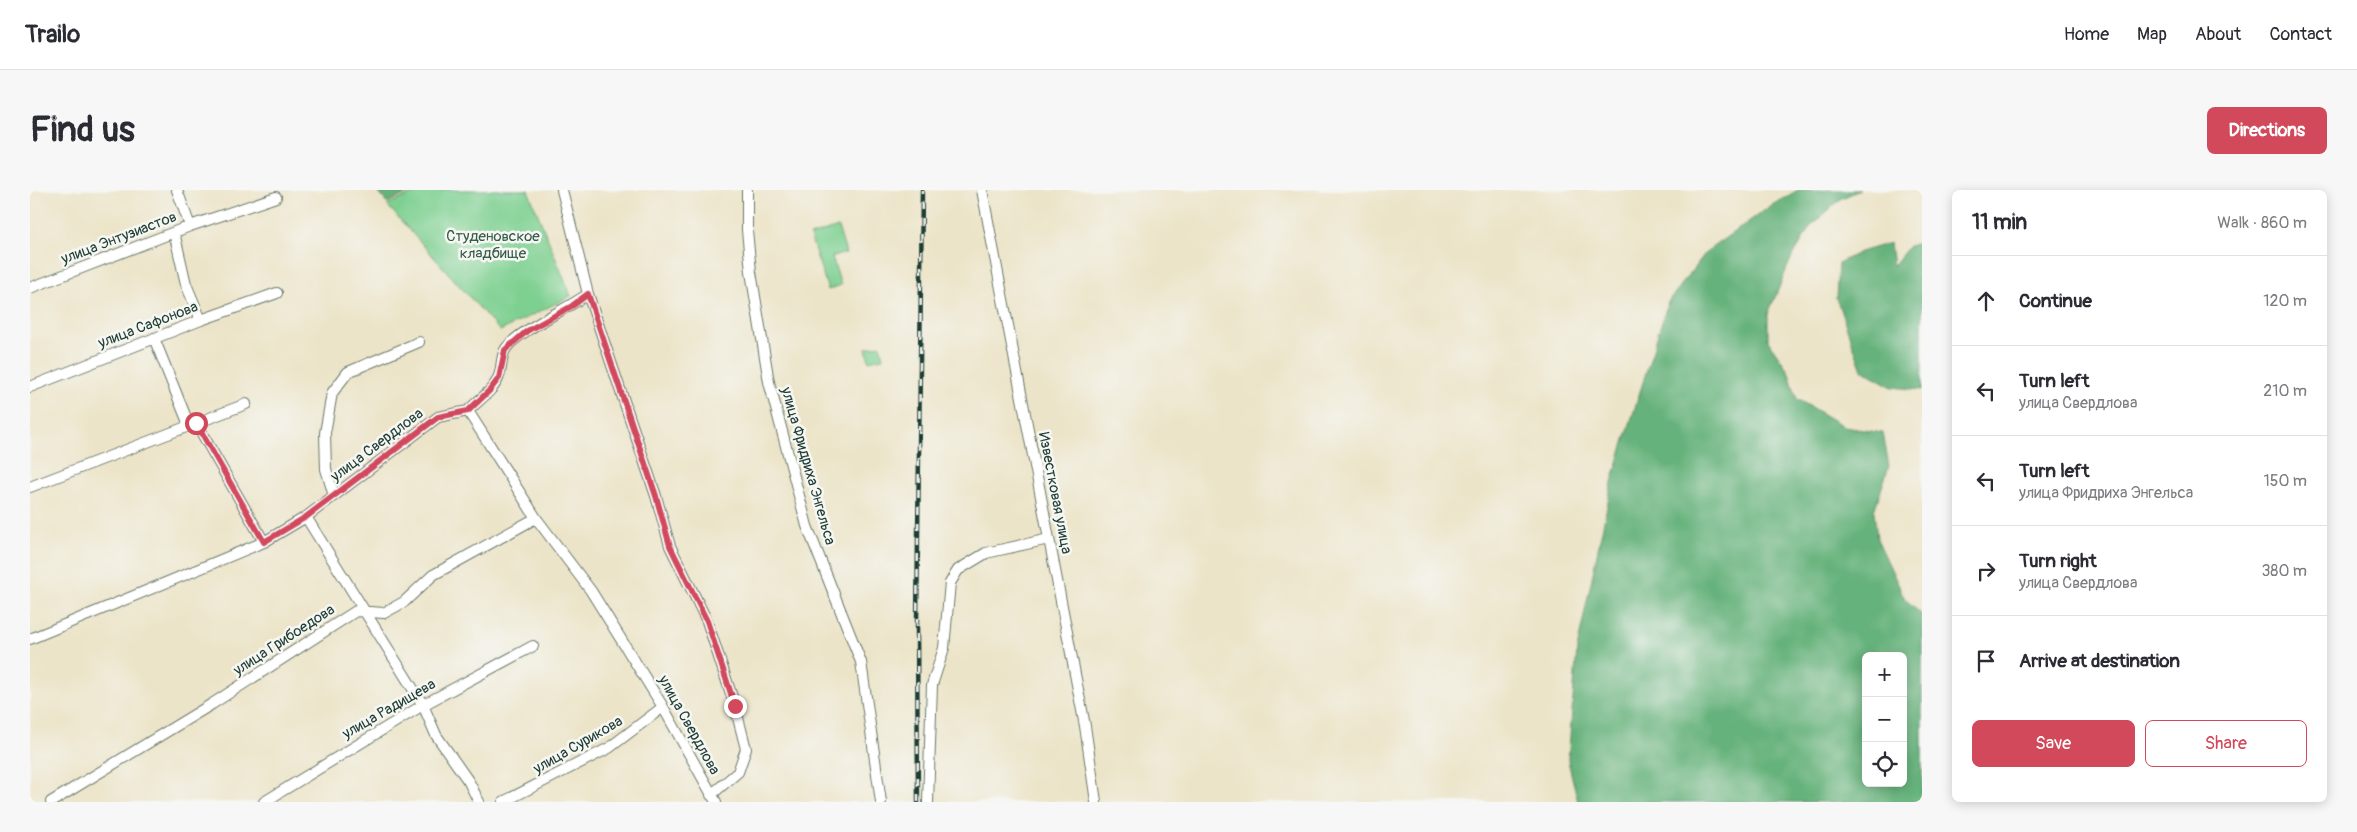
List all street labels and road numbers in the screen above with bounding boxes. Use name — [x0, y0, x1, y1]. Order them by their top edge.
street label: улица Энтузиастов — [58, 207, 179, 269]
street label: улица Сафонова — [94, 297, 201, 353]
street label: улица Фридриха Энгельса — [776, 384, 840, 547]
street label: улица Свердлова — [326, 404, 427, 487]
street label: Известковая улица — [1034, 430, 1076, 556]
street label: улица Грибоедова — [229, 600, 338, 680]
street label: улица Свердлова — [653, 671, 724, 778]
street label: улица Радищева — [338, 675, 439, 744]
street label: улица Сурикова — [529, 712, 626, 779]

